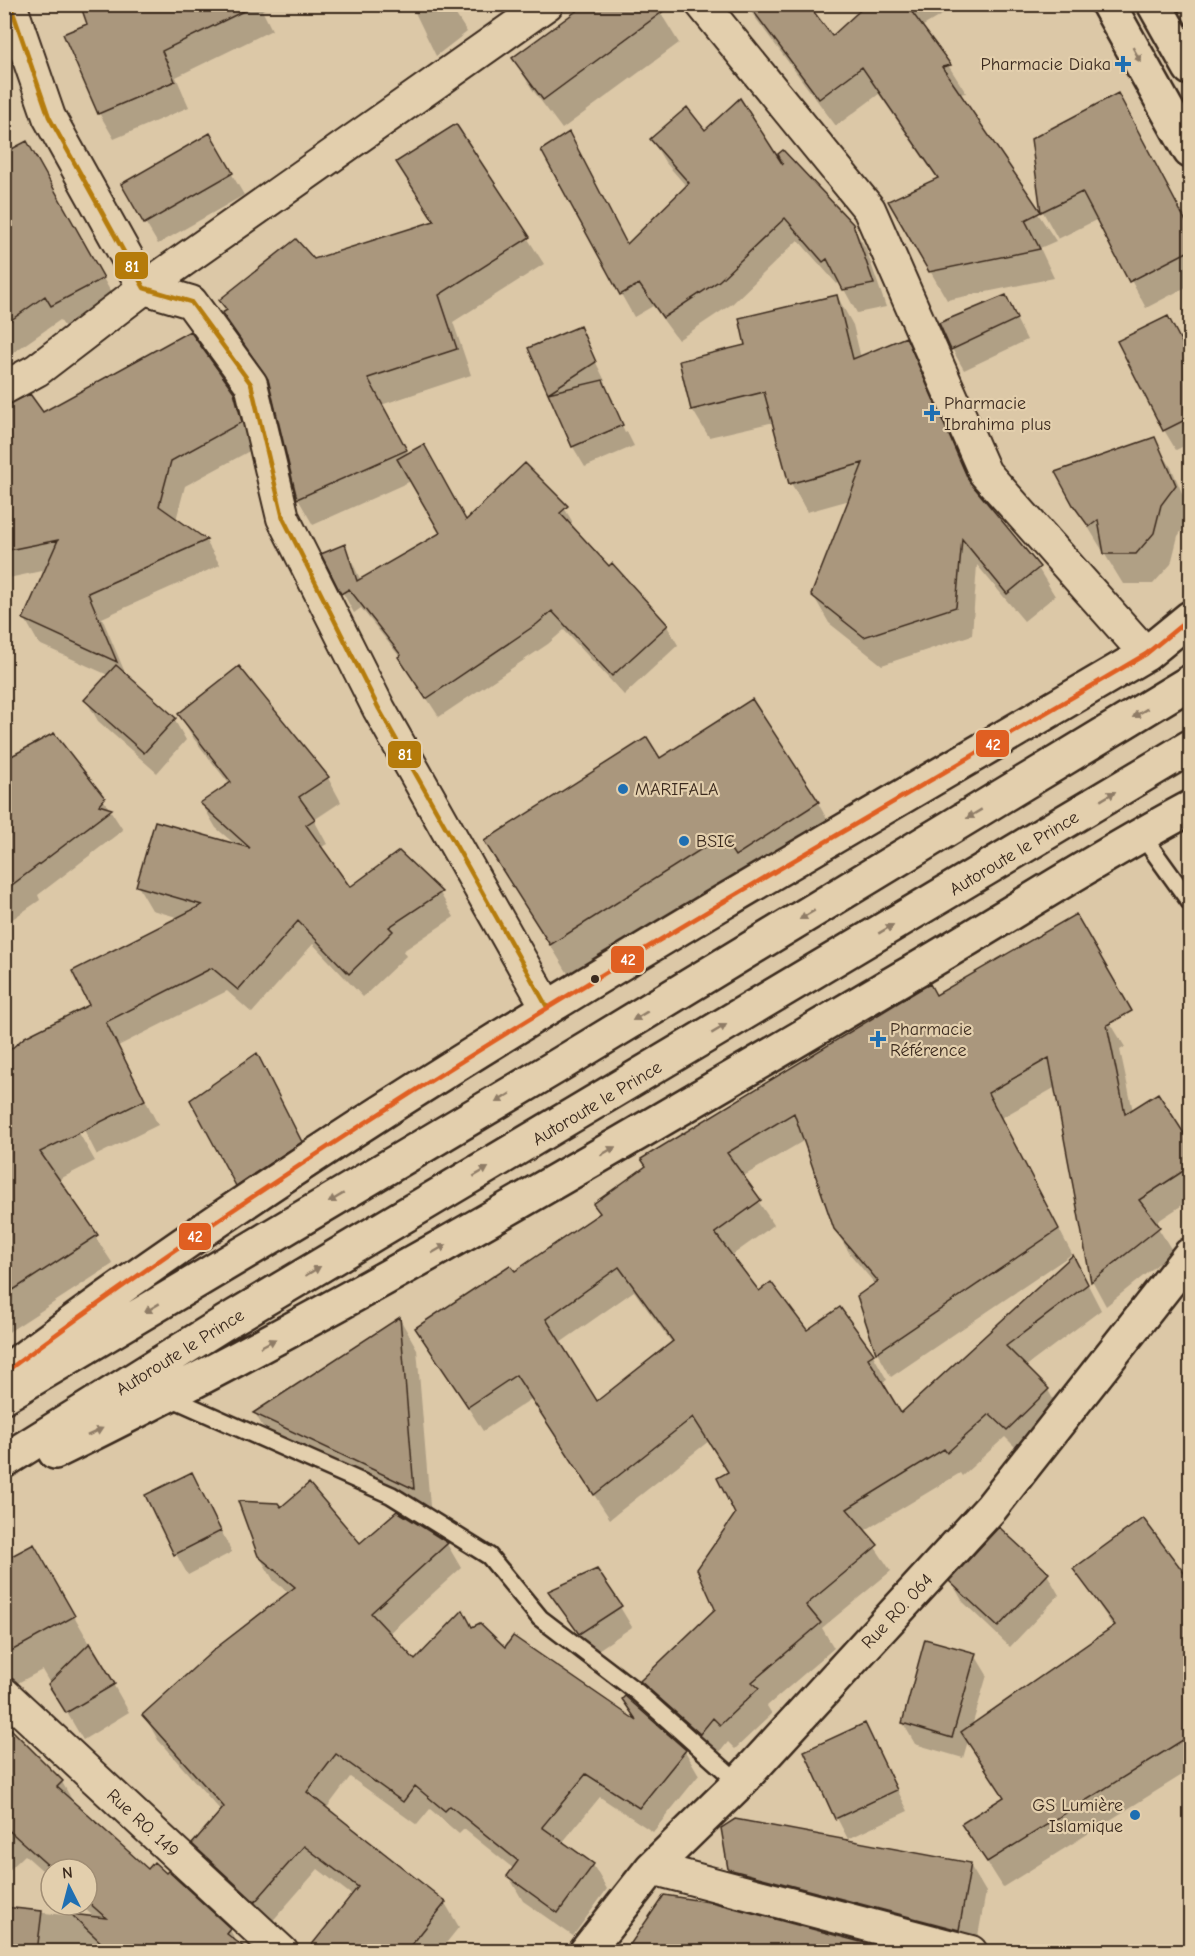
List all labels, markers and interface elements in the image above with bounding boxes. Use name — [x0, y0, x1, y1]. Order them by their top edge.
one-way arrow — [1131, 47, 1141, 64]
place label: Pharmacie Diaka — [981, 54, 1111, 75]
marker: Pharmacie Diaka — [1116, 57, 1130, 71]
line badge: 81 — [114, 251, 149, 280]
text: 81 — [125, 258, 139, 276]
place label: Pharmacie Ibrahima plus — [944, 393, 1051, 435]
marker: Pharmacie Ibrahima plus — [925, 406, 939, 420]
one-way arrow — [1132, 707, 1148, 718]
line badge: 42 — [975, 729, 1010, 758]
text: 42 — [985, 736, 1001, 754]
line badge: 81 — [387, 740, 422, 769]
text: 81 — [398, 746, 412, 764]
place label: MARIFALA — [635, 779, 718, 800]
marker: MARIFALA — [616, 782, 630, 796]
one-way arrow — [1100, 791, 1116, 802]
street label: Autoroute le Prince — [946, 807, 1083, 900]
one-way arrow — [966, 808, 982, 819]
place label: BSIC — [696, 831, 735, 852]
marker: BSIC — [677, 834, 691, 848]
one-way arrow — [799, 909, 815, 920]
one-way arrow — [878, 924, 895, 934]
line badge: 42 — [610, 945, 645, 974]
text: 42 — [620, 951, 636, 969]
unlabelled marker — [589, 973, 601, 985]
one-way arrow — [631, 1011, 648, 1021]
place label: Pharmacie Référence — [890, 1019, 972, 1061]
one-way arrow — [711, 1024, 727, 1035]
marker: Pharmacie Référence — [871, 1032, 885, 1046]
street label: Autoroute le Prince — [529, 1057, 666, 1150]
one-way arrow — [495, 1093, 511, 1104]
one-way arrow — [600, 1146, 617, 1156]
one-way arrow — [473, 1166, 489, 1177]
one-way arrow — [328, 1193, 344, 1204]
line badge: 42 — [178, 1222, 212, 1251]
text: 42 — [187, 1228, 203, 1246]
one-way arrow — [431, 1244, 447, 1255]
one-way arrow — [305, 1266, 321, 1277]
one-way arrow — [144, 1303, 160, 1314]
street label: Autoroute le Prince — [112, 1305, 248, 1400]
one-way arrow — [260, 1338, 277, 1348]
one-way arrow — [86, 1427, 103, 1437]
street label: Rue RO. 064 — [857, 1570, 937, 1653]
street label: Rue RO. 149 — [102, 1785, 183, 1862]
place label: GS Lumière Islamique — [1032, 1795, 1123, 1837]
marker: GS Lumière Islamique — [1128, 1808, 1142, 1822]
north arrow — [39, 1857, 99, 1917]
text: N — [61, 1864, 74, 1883]

